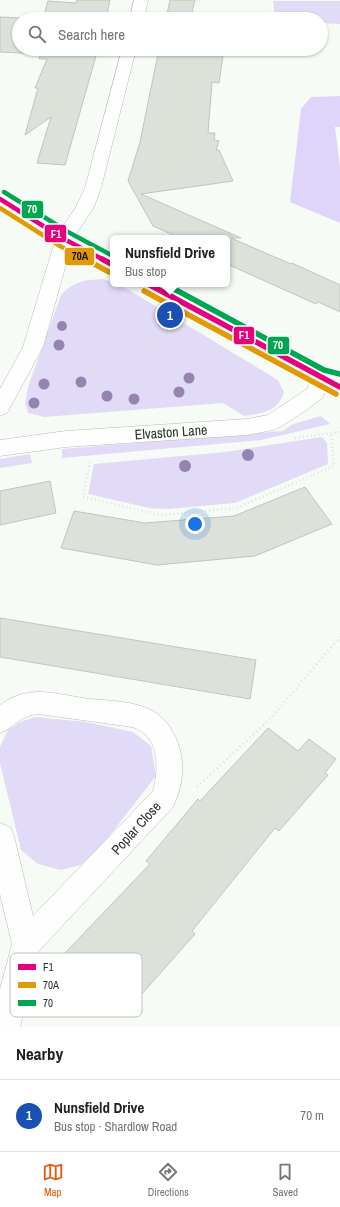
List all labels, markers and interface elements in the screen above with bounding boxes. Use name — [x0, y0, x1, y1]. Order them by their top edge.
search box — [12, 12, 328, 56]
icon: search — [26, 23, 48, 45]
text: Search here — [58, 24, 125, 45]
line badge: 70 — [21, 200, 44, 219]
text: 70 — [27, 202, 37, 216]
line badge: F1 — [44, 224, 67, 243]
text: F1 — [51, 227, 61, 241]
popup — [110, 235, 230, 287]
text: Nunsfield Drive — [125, 242, 215, 263]
line badge: 70A — [64, 247, 95, 266]
text: 70A — [72, 249, 89, 263]
text: Bus stop — [125, 263, 166, 280]
pin: 1 — [157, 300, 183, 330]
line badge: F1 — [233, 326, 255, 345]
text: F1 — [239, 328, 249, 342]
line badge: 70 — [267, 336, 290, 355]
text: 70 — [273, 338, 283, 352]
street label: Elvaston Lane — [134, 420, 208, 444]
your location — [185, 514, 205, 534]
street label: Poplar Close — [107, 798, 165, 858]
legend — [10, 953, 142, 1017]
text: F1 — [43, 960, 54, 974]
text: 70A — [43, 978, 60, 992]
text: 70 — [43, 996, 53, 1010]
text: Nearby — [16, 1042, 63, 1065]
text: Nunsfield Drive — [54, 1097, 144, 1118]
text: 1 — [26, 1107, 32, 1124]
text: 70 m — [300, 1107, 324, 1124]
text: Bus stop · Shardlow Road — [54, 1118, 177, 1135]
tab: Map — [42, 1161, 64, 1199]
tab: Directions — [148, 1161, 189, 1199]
tab: Saved — [273, 1161, 298, 1199]

